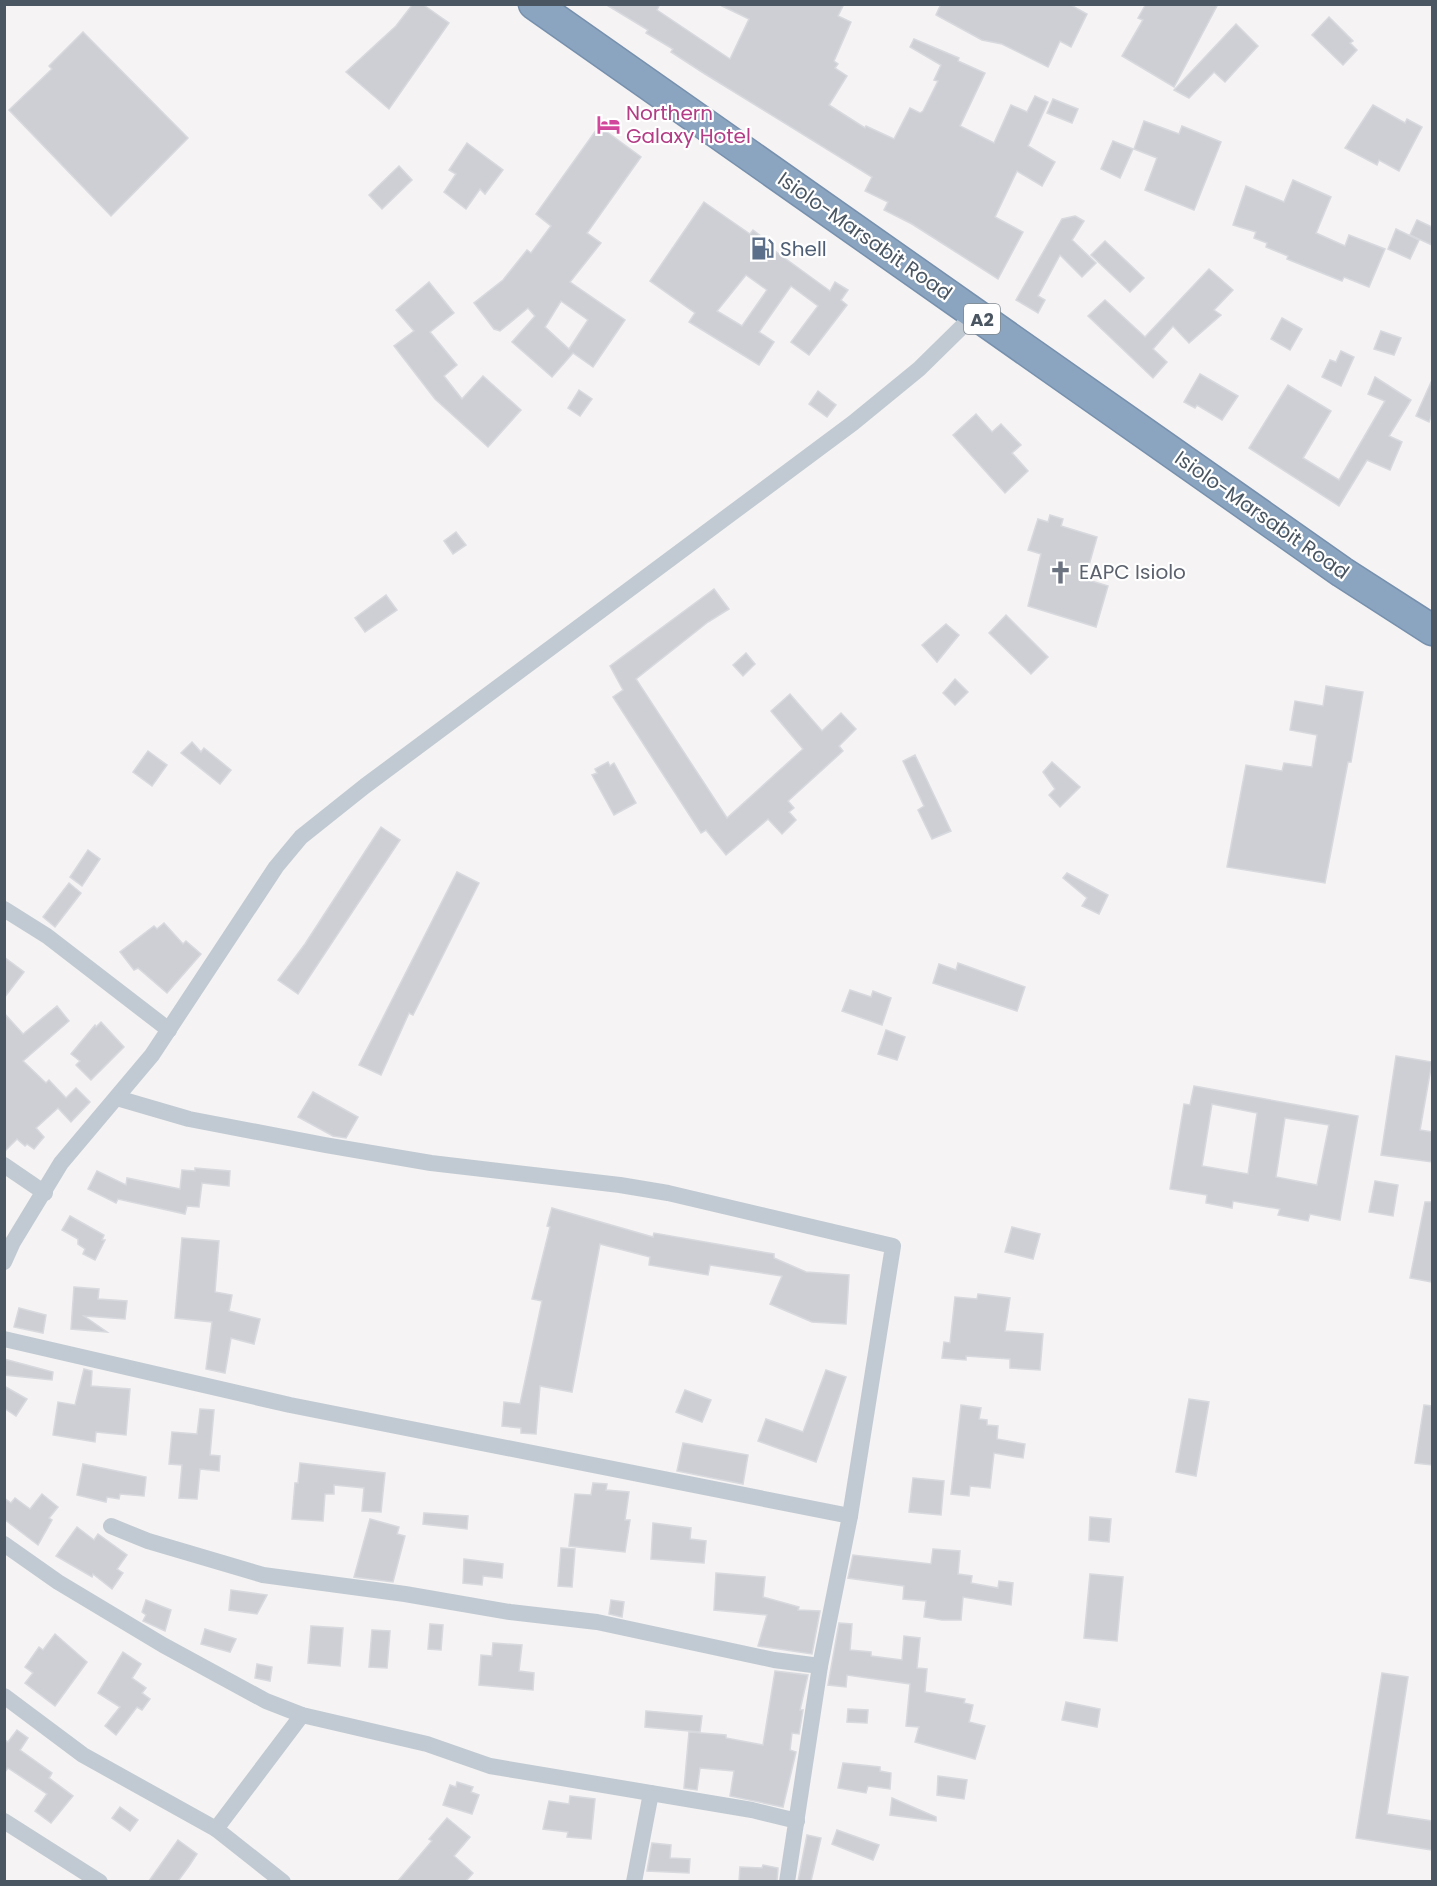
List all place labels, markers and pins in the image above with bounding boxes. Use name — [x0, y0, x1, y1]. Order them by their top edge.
place label: Northern Galaxy Hotel — [626, 99, 751, 150]
hotel icon: Northern Galaxy Hotel — [595, 112, 621, 138]
place label: Shell — [780, 235, 827, 263]
fuel station icon: Shell — [749, 236, 775, 262]
place label: EAPC Isiolo — [1079, 558, 1186, 586]
church icon: EAPC Isiolo — [1048, 559, 1074, 585]

